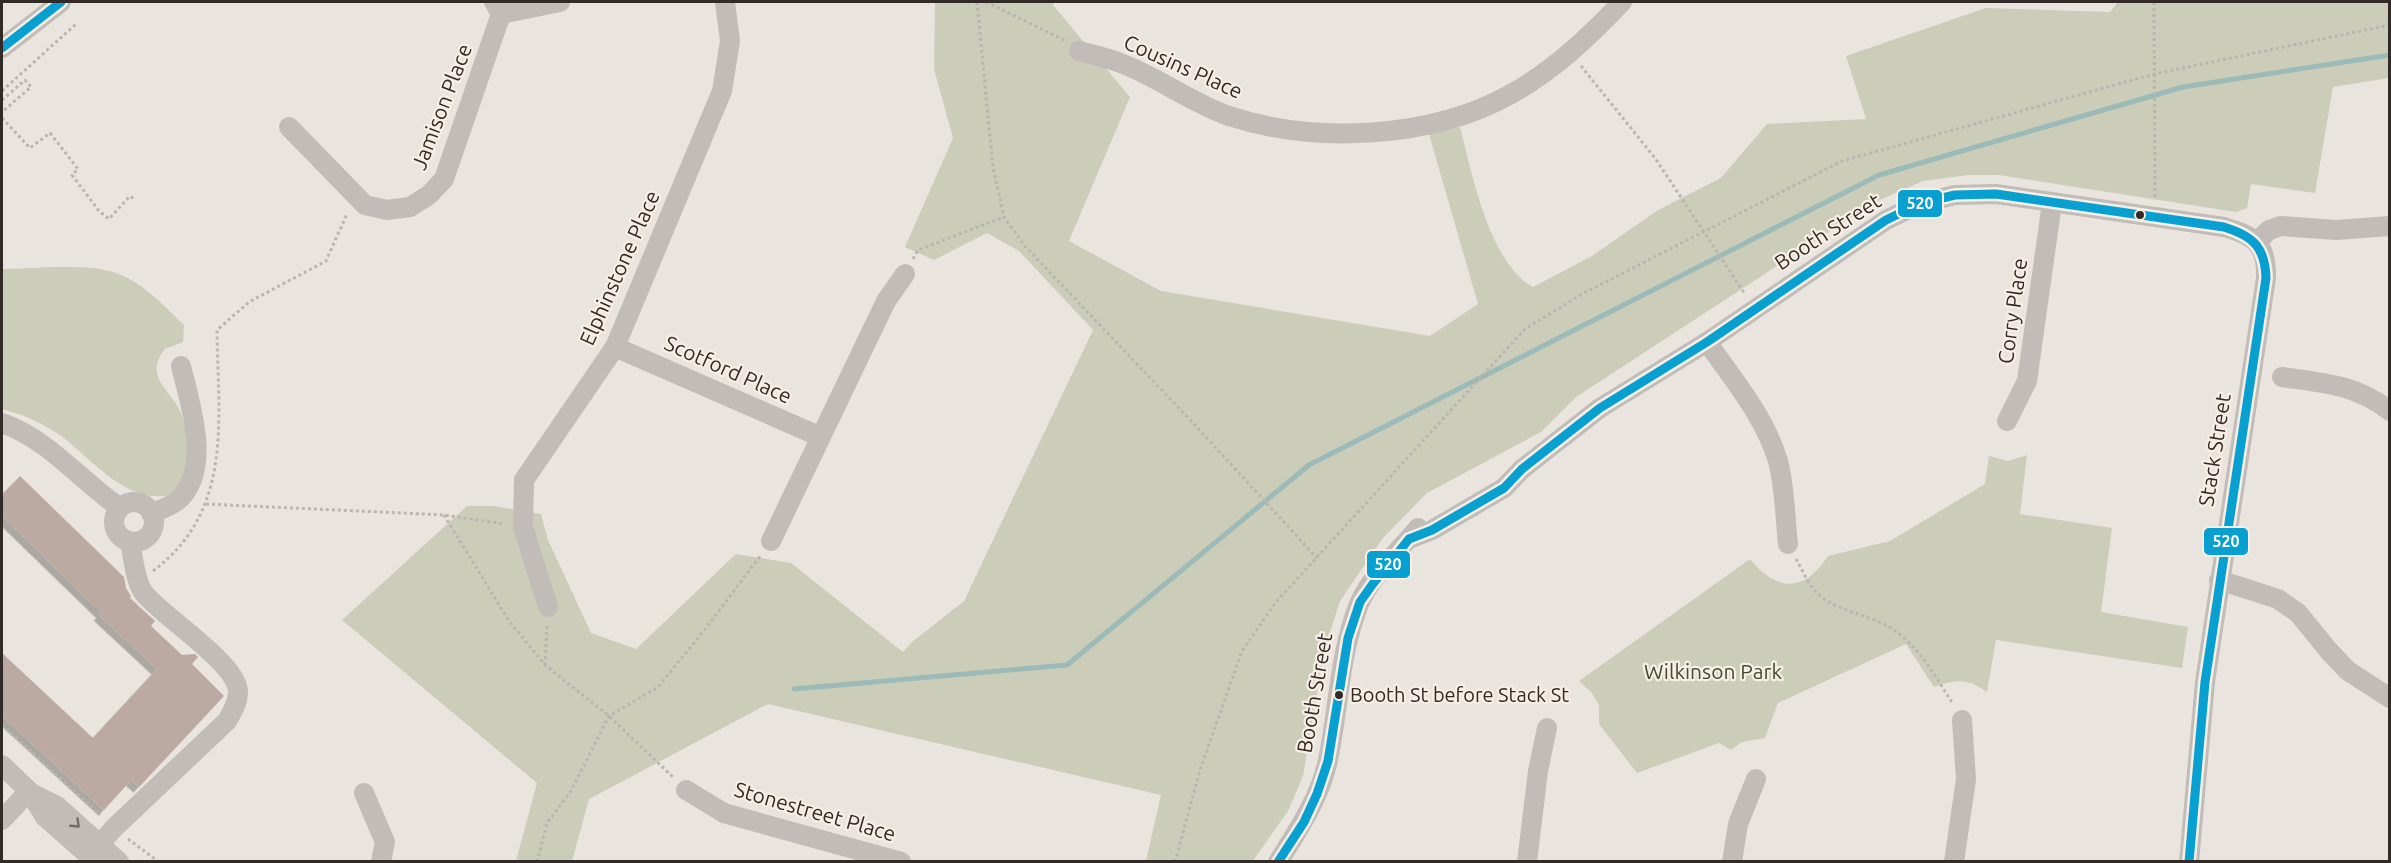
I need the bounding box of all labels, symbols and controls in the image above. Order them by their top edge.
street label: Cousins Place [1120,29,1247,103]
street label: Jamison Place [406,40,476,173]
street label: Elphinstone Place [574,186,664,349]
street label: Booth Street [1770,188,1885,274]
line badge: 520 [1897,189,1943,218]
text: 520 [1906,194,1934,212]
unlabelled marker [2134,209,2146,221]
street label: Corry Place [1993,256,2031,365]
street label: Scotford Place [661,330,796,408]
street label: Stack Street [2193,392,2235,508]
line badge: 520 [2203,527,2249,556]
text: 520 [2212,532,2240,550]
line badge: 520 [1366,550,1411,579]
text: 520 [1374,555,1402,573]
street label: Booth Street [1292,631,1336,755]
park label: Wilkinson Park [1644,659,1782,683]
place label: Booth St before Stack St [1350,683,1569,706]
marker: Booth St before Stack St [1333,689,1345,701]
street label: Stonestreet Place [732,777,899,846]
one-way arrow [69,816,80,827]

